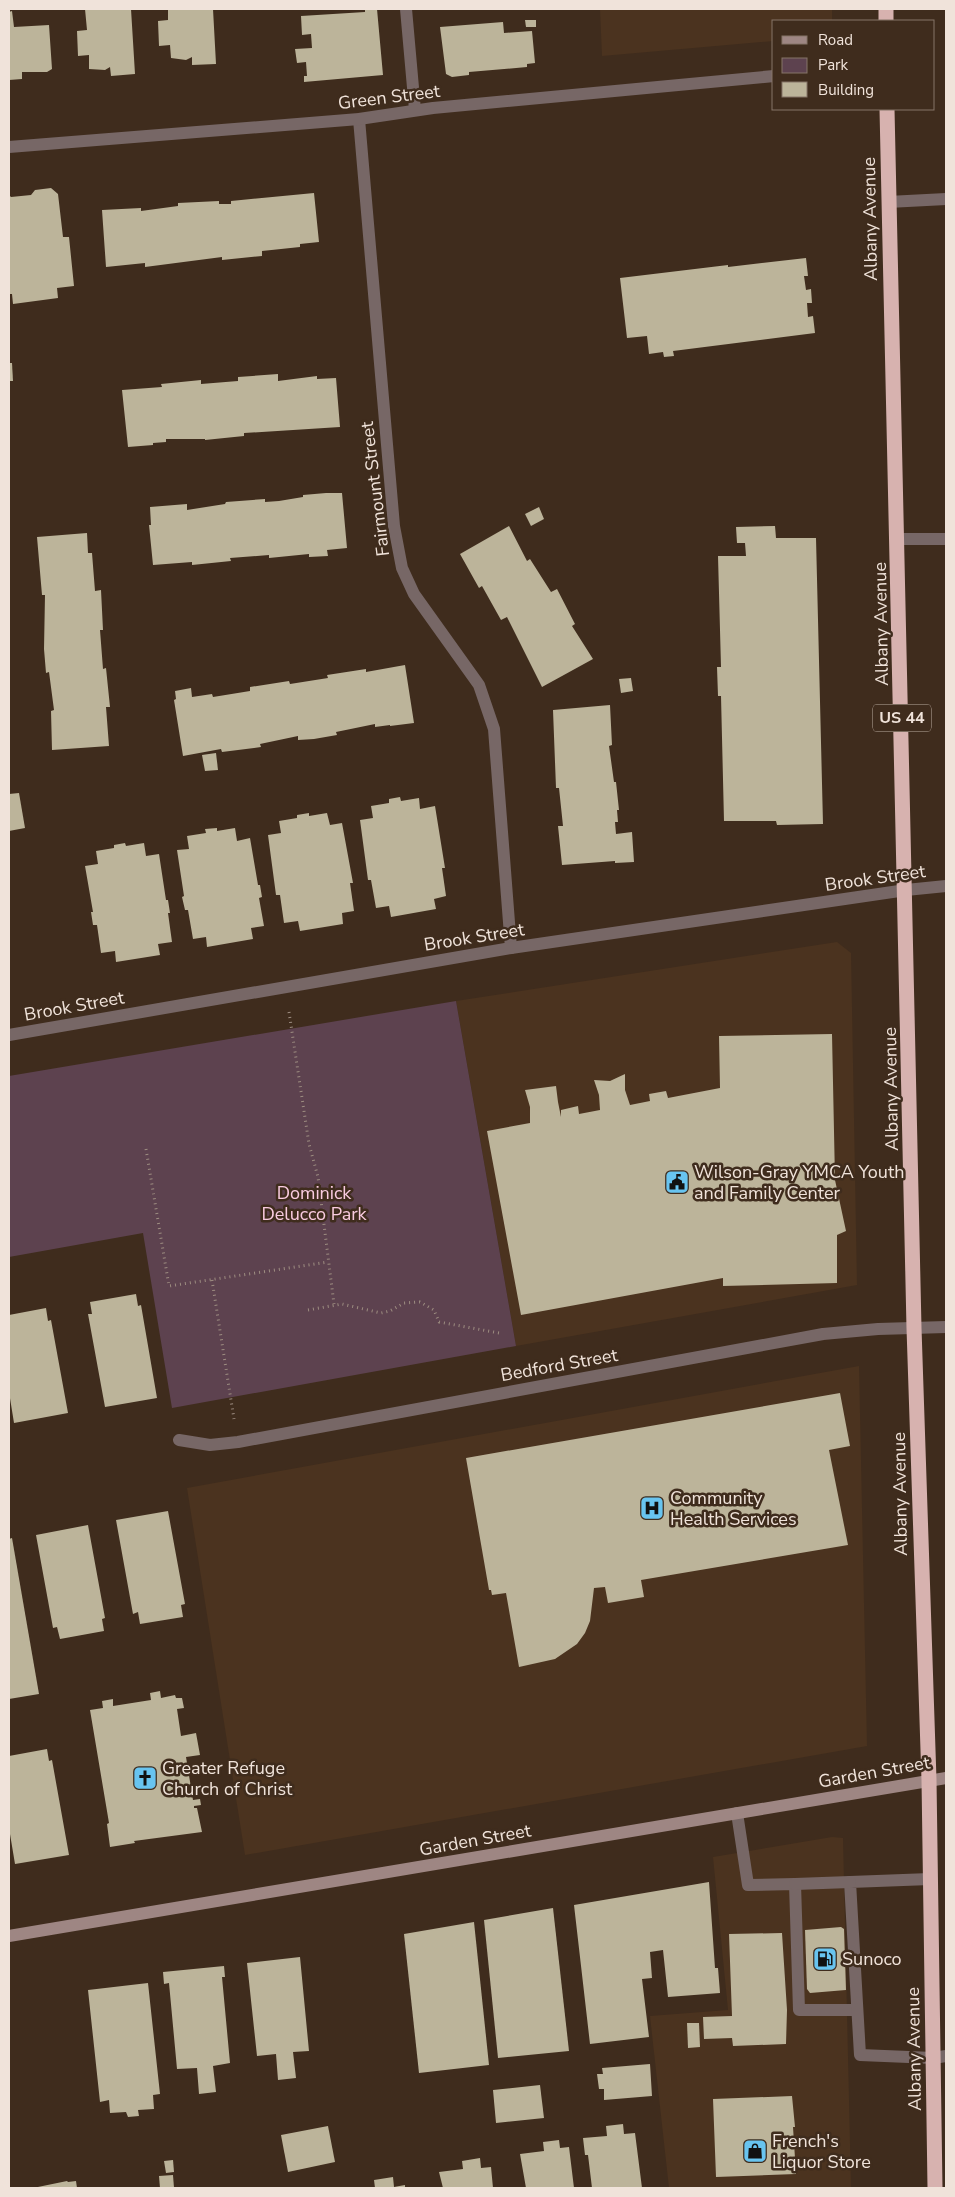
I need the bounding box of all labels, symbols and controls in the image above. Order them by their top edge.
legend [772,20,935,110]
text: Road [818,30,853,50]
text: Park [818,55,848,75]
street label: Green Street [337,79,442,115]
text: Building [818,80,874,100]
street label: Albany Avenue [857,157,883,281]
street label: Fairmount Street [355,420,395,558]
street label: Albany Avenue [868,562,894,686]
road number: US 44 [873,704,931,731]
street label: Brook Street [823,859,927,897]
street label: Brook Street [422,917,527,957]
street label: Brook Street [22,985,127,1027]
street label: Albany Avenue [878,1027,904,1151]
place label: Wilson-Gray YMCA Youth and Family Center [694,1160,904,1205]
public building icon: Wilson-Gray YMCA Youth and Family Center [664,1169,690,1195]
park label: Dominick Delucco Park [261,1181,368,1226]
street label: Bedford Street [499,1343,620,1387]
street label: Albany Avenue [887,1432,913,1556]
place label: Community Health Services [670,1486,797,1531]
hospital icon: Community Health Services [639,1495,665,1521]
street label: Garden Street [816,1750,932,1794]
place label: Greater Refuge Church of Christ [162,1756,293,1801]
church icon: Greater Refuge Church of Christ [132,1765,158,1791]
street label: Garden Street [417,1818,533,1862]
fuel station icon: Sunoco [812,1946,838,1972]
place label: Sunoco [842,1947,902,1971]
street label: Albany Avenue [901,1987,927,2111]
place label: French's Liquor Store [772,2129,871,2174]
shop icon: French's Liquor Store [742,2138,768,2164]

